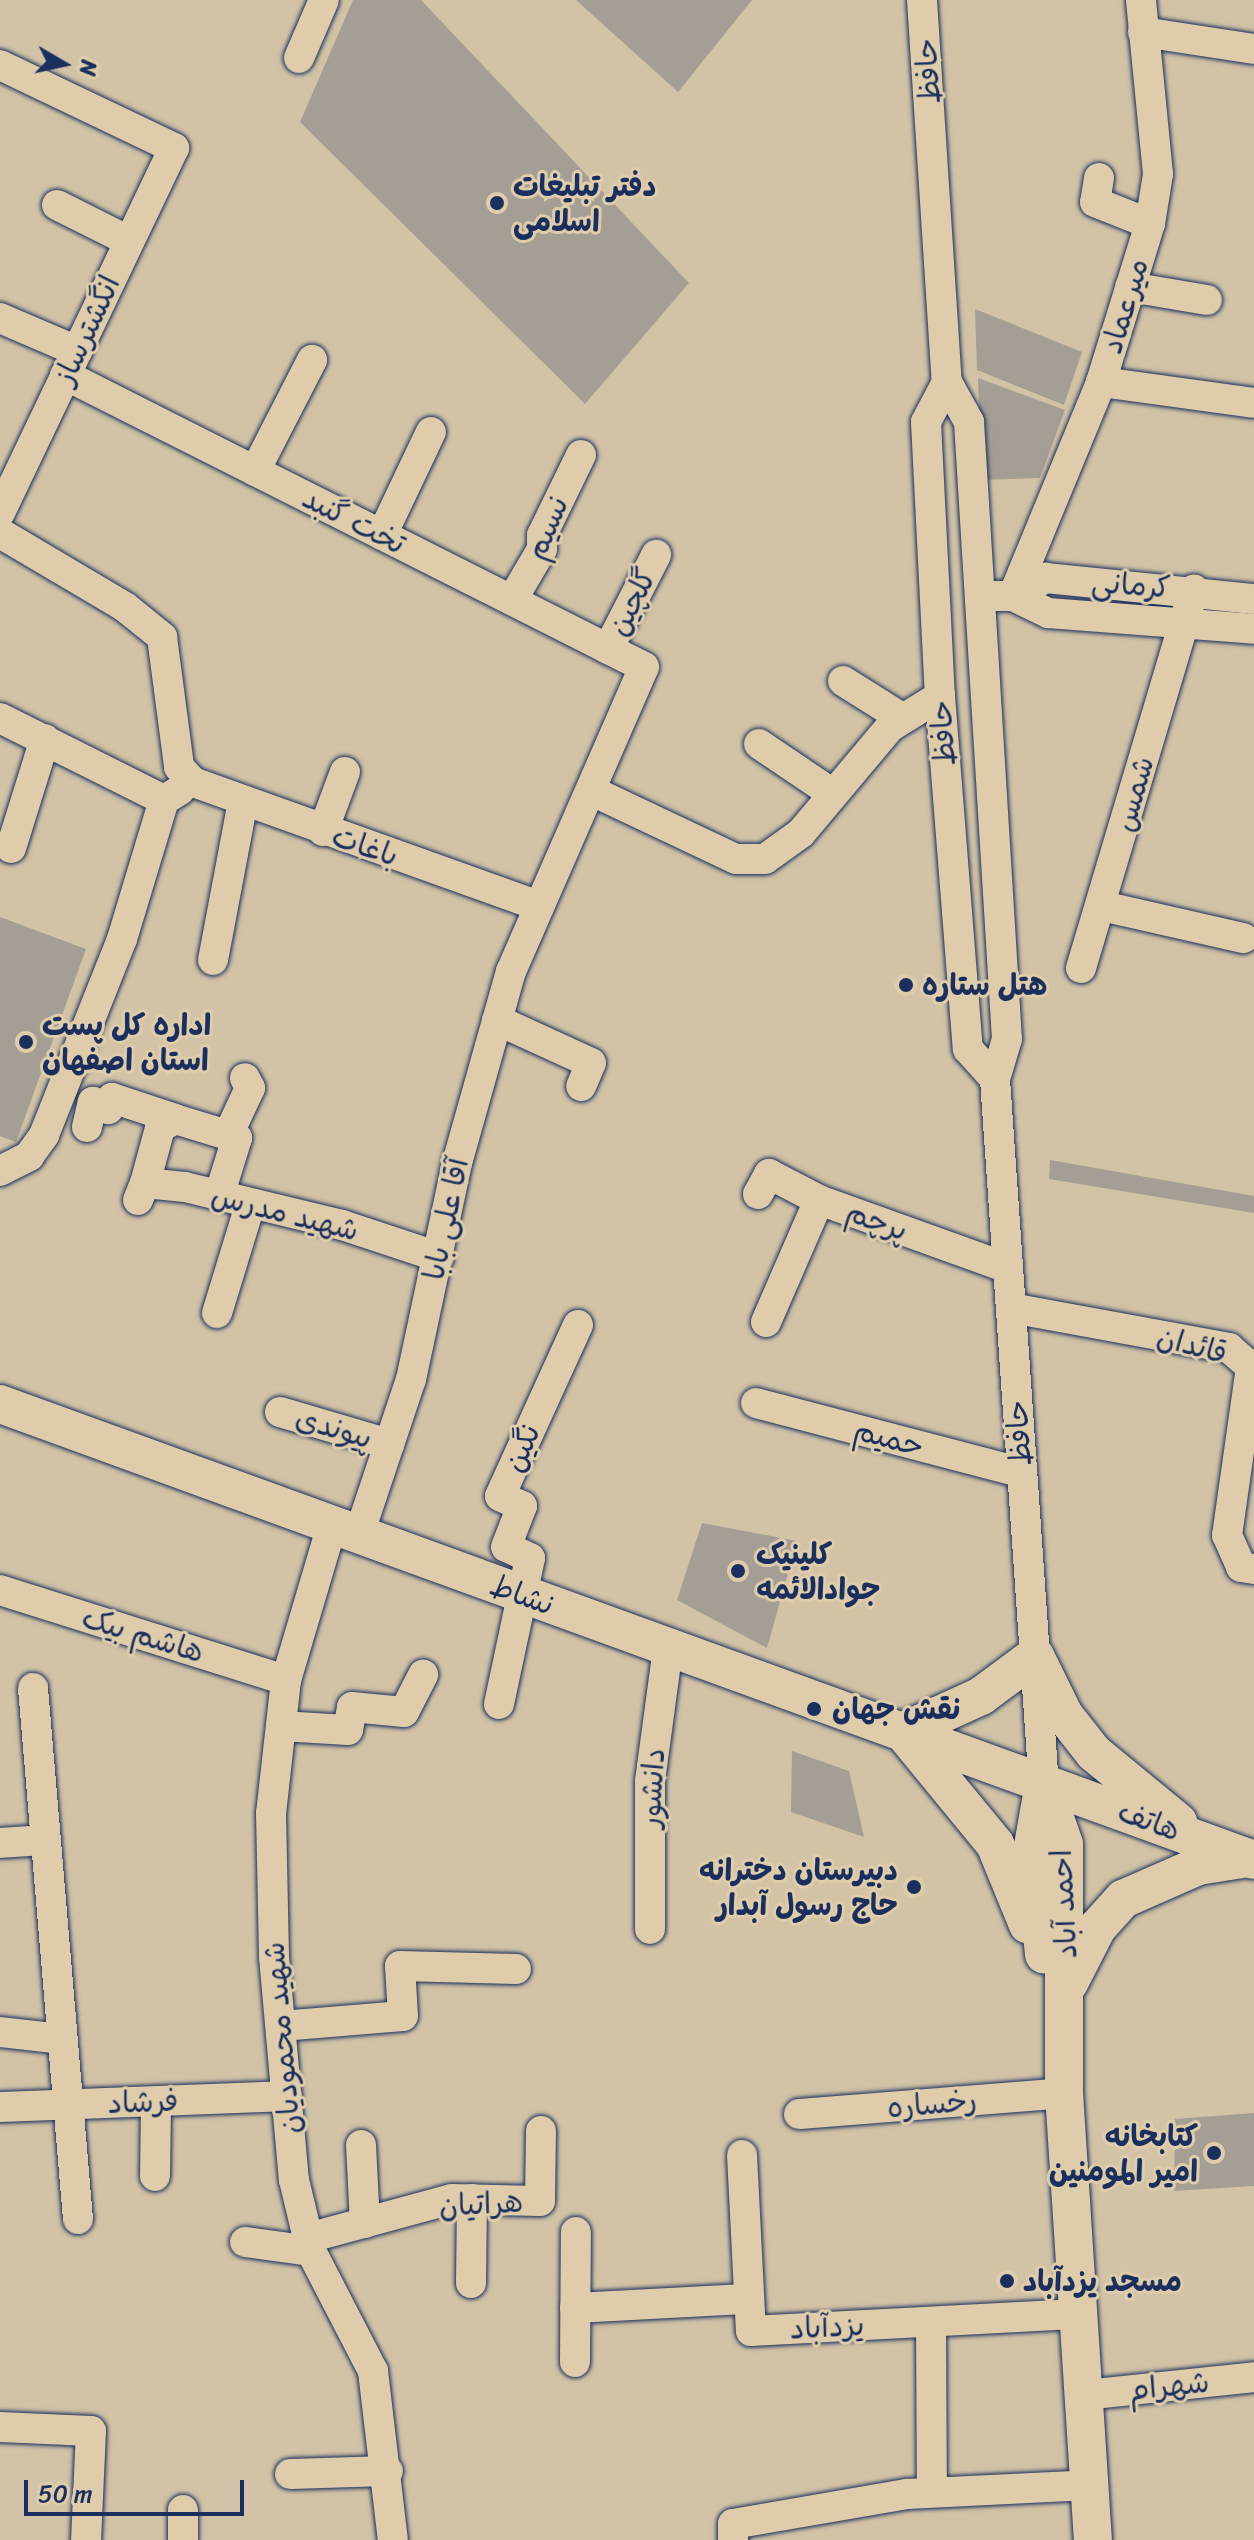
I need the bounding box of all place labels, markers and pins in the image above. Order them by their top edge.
place label: دفتر تبلیغات اسلامی [513,168,656,238]
marker: دفتر تبلیغات اسلامی [488,194,506,212]
place label: هتل ستاره [922,967,1047,1003]
marker: هتل ستاره [897,976,915,994]
place label: اداره کل پست استان اصفهان [42,1007,211,1078]
marker: اداره کل پست استان اصفهان [17,1033,35,1051]
place label: کلینیک جوادالائمه [756,1536,880,1606]
marker: کلینیک جوادالائمه [727,1560,749,1582]
place label: نقش جهان [832,1691,961,1727]
marker: نقش جهان [803,1698,825,1720]
place label: دبیرستان دخترانه حاج رسول آبدار [699,1852,898,1922]
marker: دبیرستان دخترانه حاج رسول آبدار [905,1878,923,1896]
place label: کتابخانه امیر المومنین [1049,2118,1198,2188]
marker: کتابخانه امیر المومنین [1205,2144,1223,2162]
place label: مسجد یزدآباد [1023,2263,1182,2299]
marker: مسجد یزدآباد [998,2272,1016,2290]

